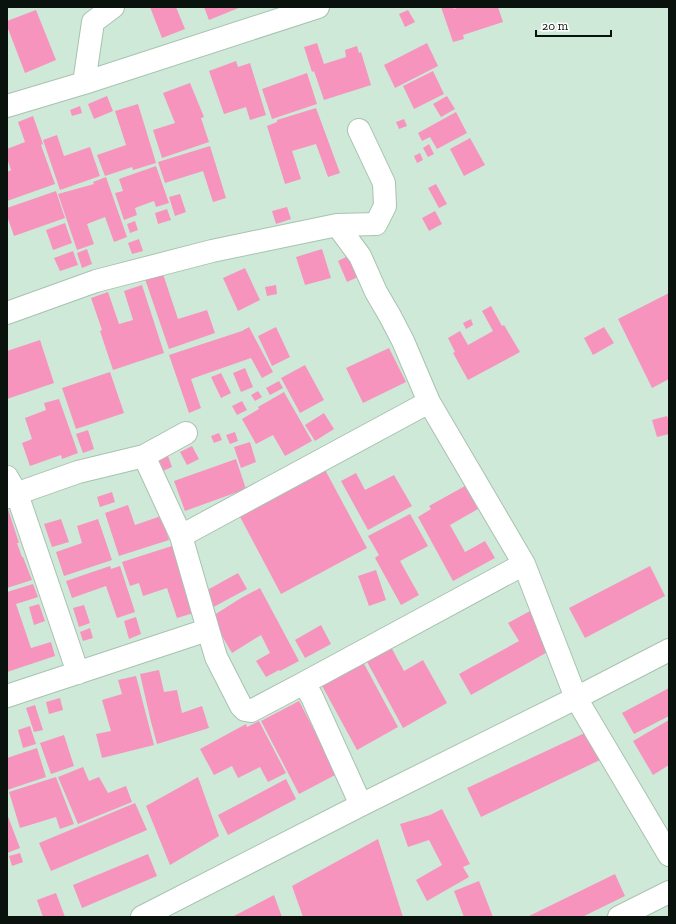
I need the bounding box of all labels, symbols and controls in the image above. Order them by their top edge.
scale bar [536,12,611,38]
text: 20 m [542,19,569,33]

